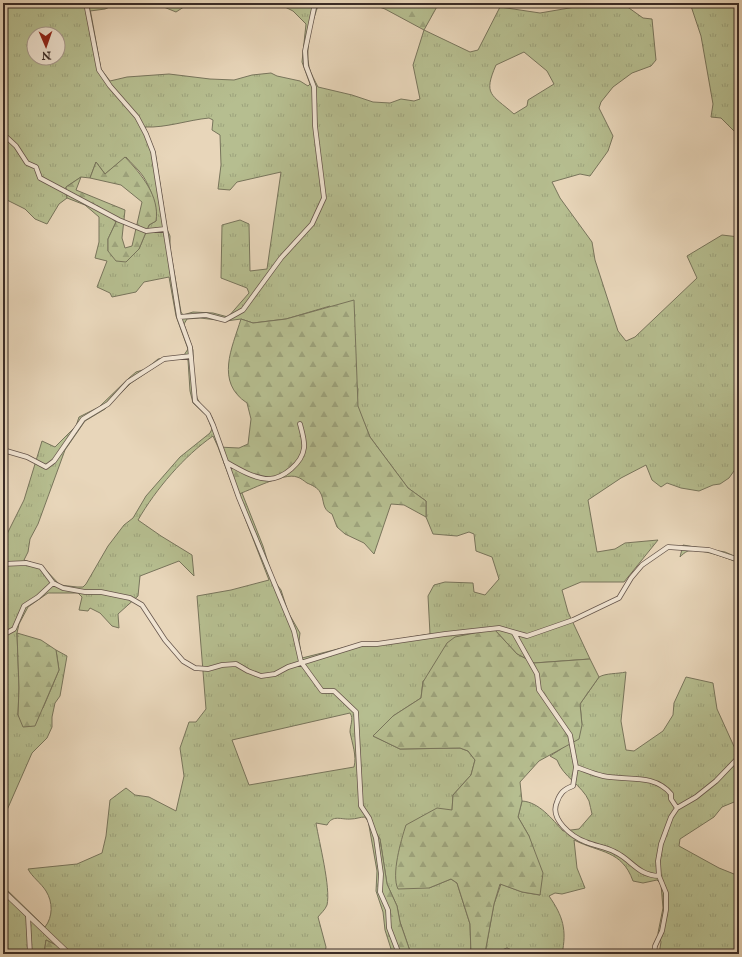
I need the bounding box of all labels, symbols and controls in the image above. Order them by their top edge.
north arrow [26,26,66,66]
text: N [41,48,52,62]

